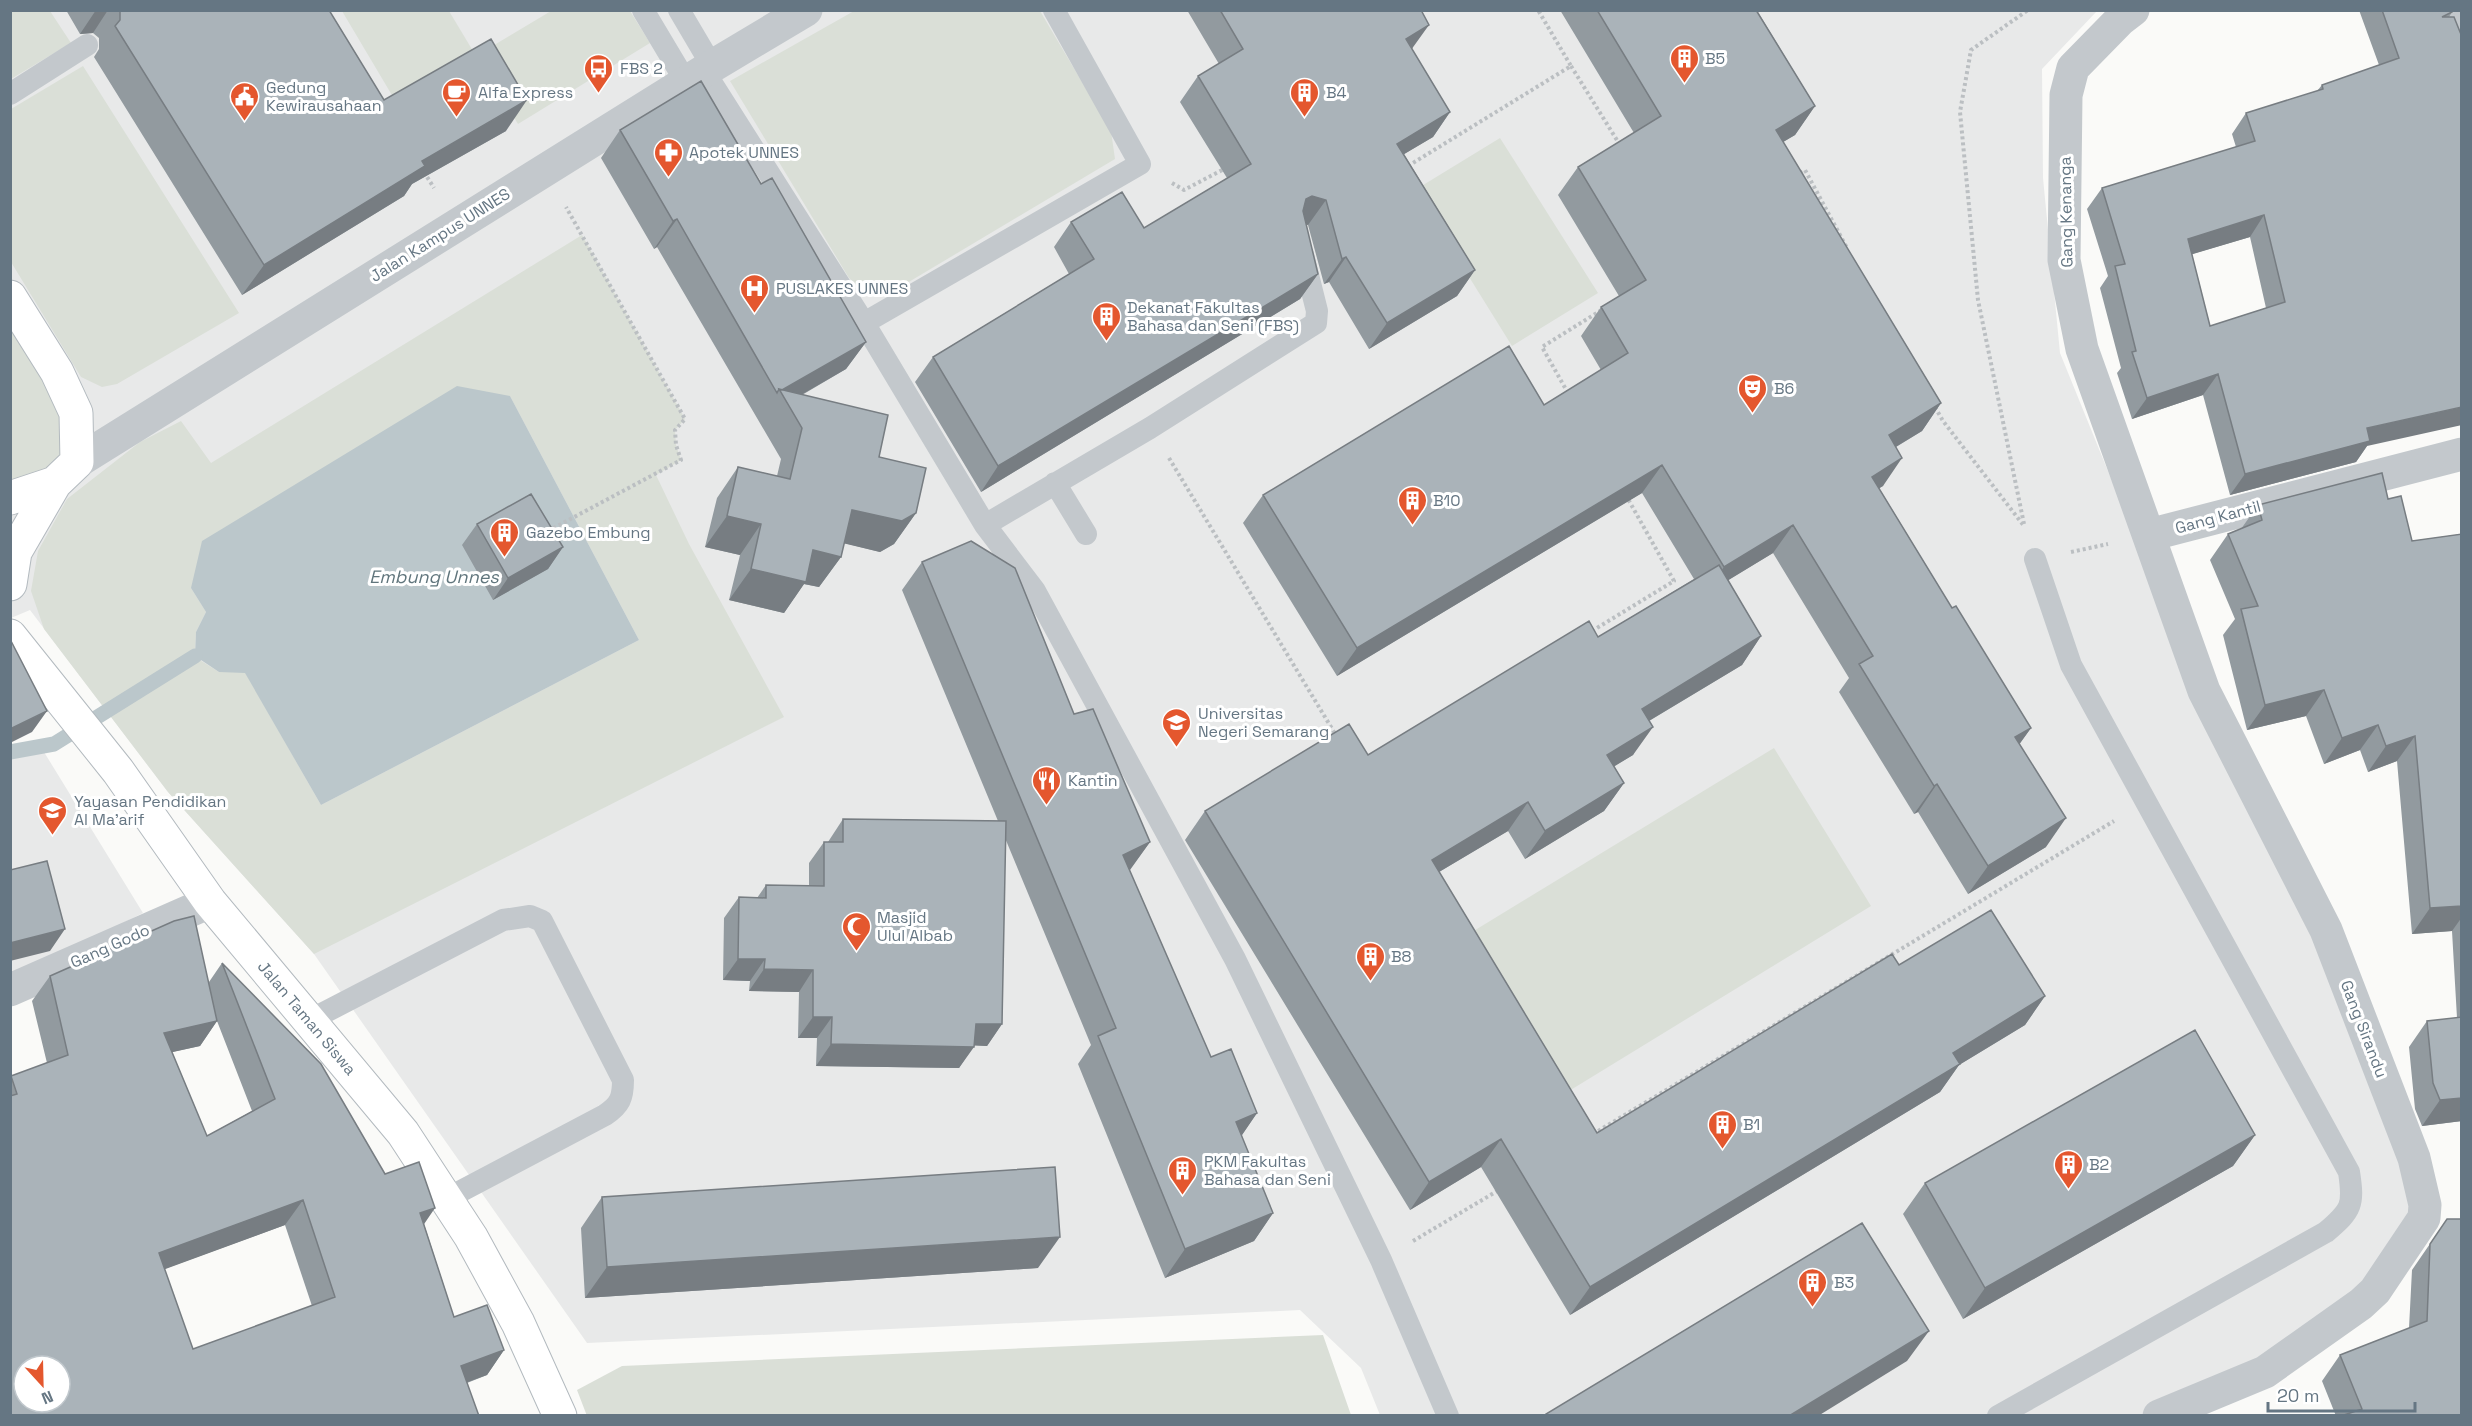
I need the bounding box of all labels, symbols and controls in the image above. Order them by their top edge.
building icon: B5 [1668,42,1700,84]
place label: B5 [1705,48,1725,69]
bus stop icon: FBS 2 [583,52,615,94]
place label: FBS 2 [620,58,663,79]
cafe icon: Alfa Express [441,76,473,118]
building icon: B4 [1289,76,1321,118]
place label: Gedung Kewirausahaan [266,77,382,116]
public building icon: Gedung Kewirausahaan [229,80,261,122]
place label: Alfa Express [478,82,573,103]
place label: B4 [1326,82,1347,103]
pharmacy icon: Apotek UNNES [652,136,684,178]
place label: Apotek UNNES [689,142,799,163]
street label: Gang Kenanga [2055,156,2077,268]
street label: Jalan Kampus UNNES [366,183,514,287]
hospital icon: PUSLAKES UNNES [739,272,771,314]
place label: PUSLAKES UNNES [776,278,908,299]
place label: Dekanat Fakultas Bahasa dan Seni (FBS) [1127,297,1299,336]
building icon: Dekanat Fakultas Bahasa dan Seni (FBS) [1090,300,1122,342]
theatre icon: B6 [1737,372,1769,414]
place label: B6 [1774,378,1794,399]
building icon: B10 [1396,484,1428,526]
place label: B10 [1433,490,1461,511]
street label: Gang Kantil [2173,496,2263,538]
building icon: Gazebo Embung [489,516,521,558]
place label: Gazebo Embung [526,522,651,543]
water label: Embung Unnes [369,565,499,588]
place label: Universitas Negeri Semarang [1198,703,1329,742]
school or university icon: Universitas Negeri Semarang [1161,706,1193,748]
restaurant icon: Kantin [1031,764,1063,806]
place label: Kantin [1068,770,1118,791]
place label: Yayasan Pendidikan Al Ma'arif [74,791,226,830]
school or university icon: Yayasan Pendidikan Al Ma'arif [37,794,69,836]
place label: Masjid Ulul Albab [877,907,953,946]
mosque icon: Masjid Ulul Albab [840,910,872,952]
street label: Gang Godo [67,919,153,973]
building icon: B8 [1354,940,1386,982]
place label: B8 [1391,946,1412,967]
street label: Jalan Taman Siswa [253,957,361,1079]
street label: Gang Sirandu [2336,977,2392,1081]
building icon: B1 [1706,1108,1738,1150]
place label: B1 [1743,1114,1760,1135]
building icon: B2 [2052,1148,2084,1190]
place label: PKM Fakultas Bahasa dan Seni [1204,1151,1331,1190]
building icon: PKM Fakultas Bahasa dan Seni [1167,1154,1199,1196]
place label: B2 [2089,1154,2109,1175]
building icon: B3 [1797,1266,1829,1308]
place label: B3 [1834,1272,1854,1293]
north arrow [12,1354,72,1414]
scale bar [2268,1375,2415,1413]
text: 20 m [2277,1384,2320,1407]
text: N [39,1386,56,1409]

